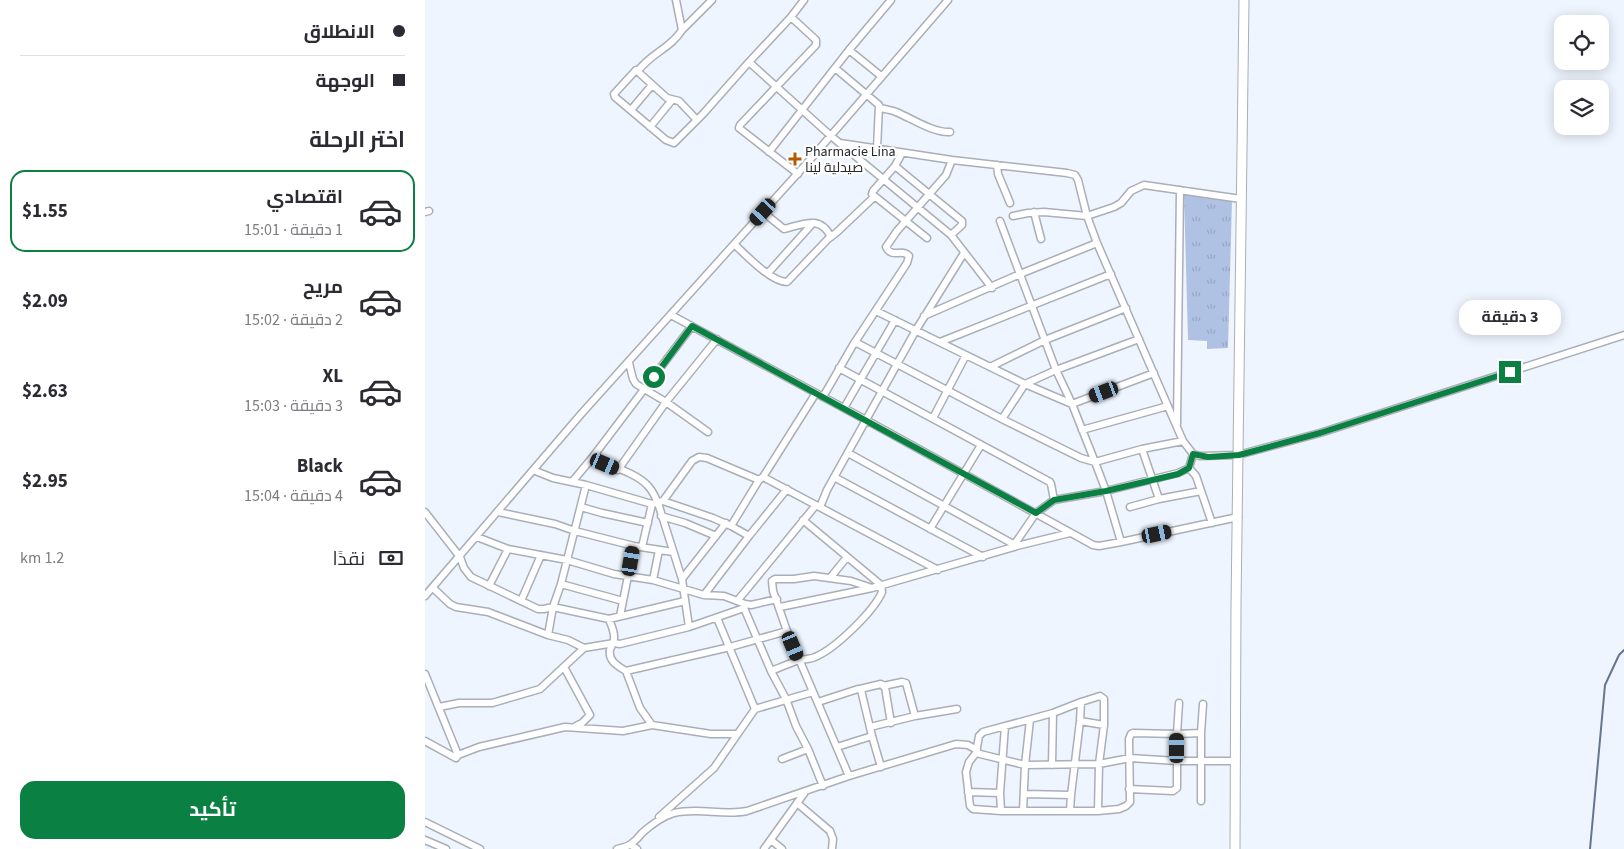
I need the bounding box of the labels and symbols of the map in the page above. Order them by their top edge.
place label: Pharmacie Lina صيدلية لينا [805,142,896,178]
marker: Pharmacie Lina صيدلية لينا [789,153,801,165]
car [747,196,778,228]
callout: 3 دقيقة [1459,300,1561,334]
route end [1499,361,1521,383]
route start [643,366,665,388]
car [1087,380,1120,404]
car [588,451,621,477]
car [1140,524,1173,544]
car [621,545,640,577]
car [780,629,805,663]
car [1169,733,1184,763]

